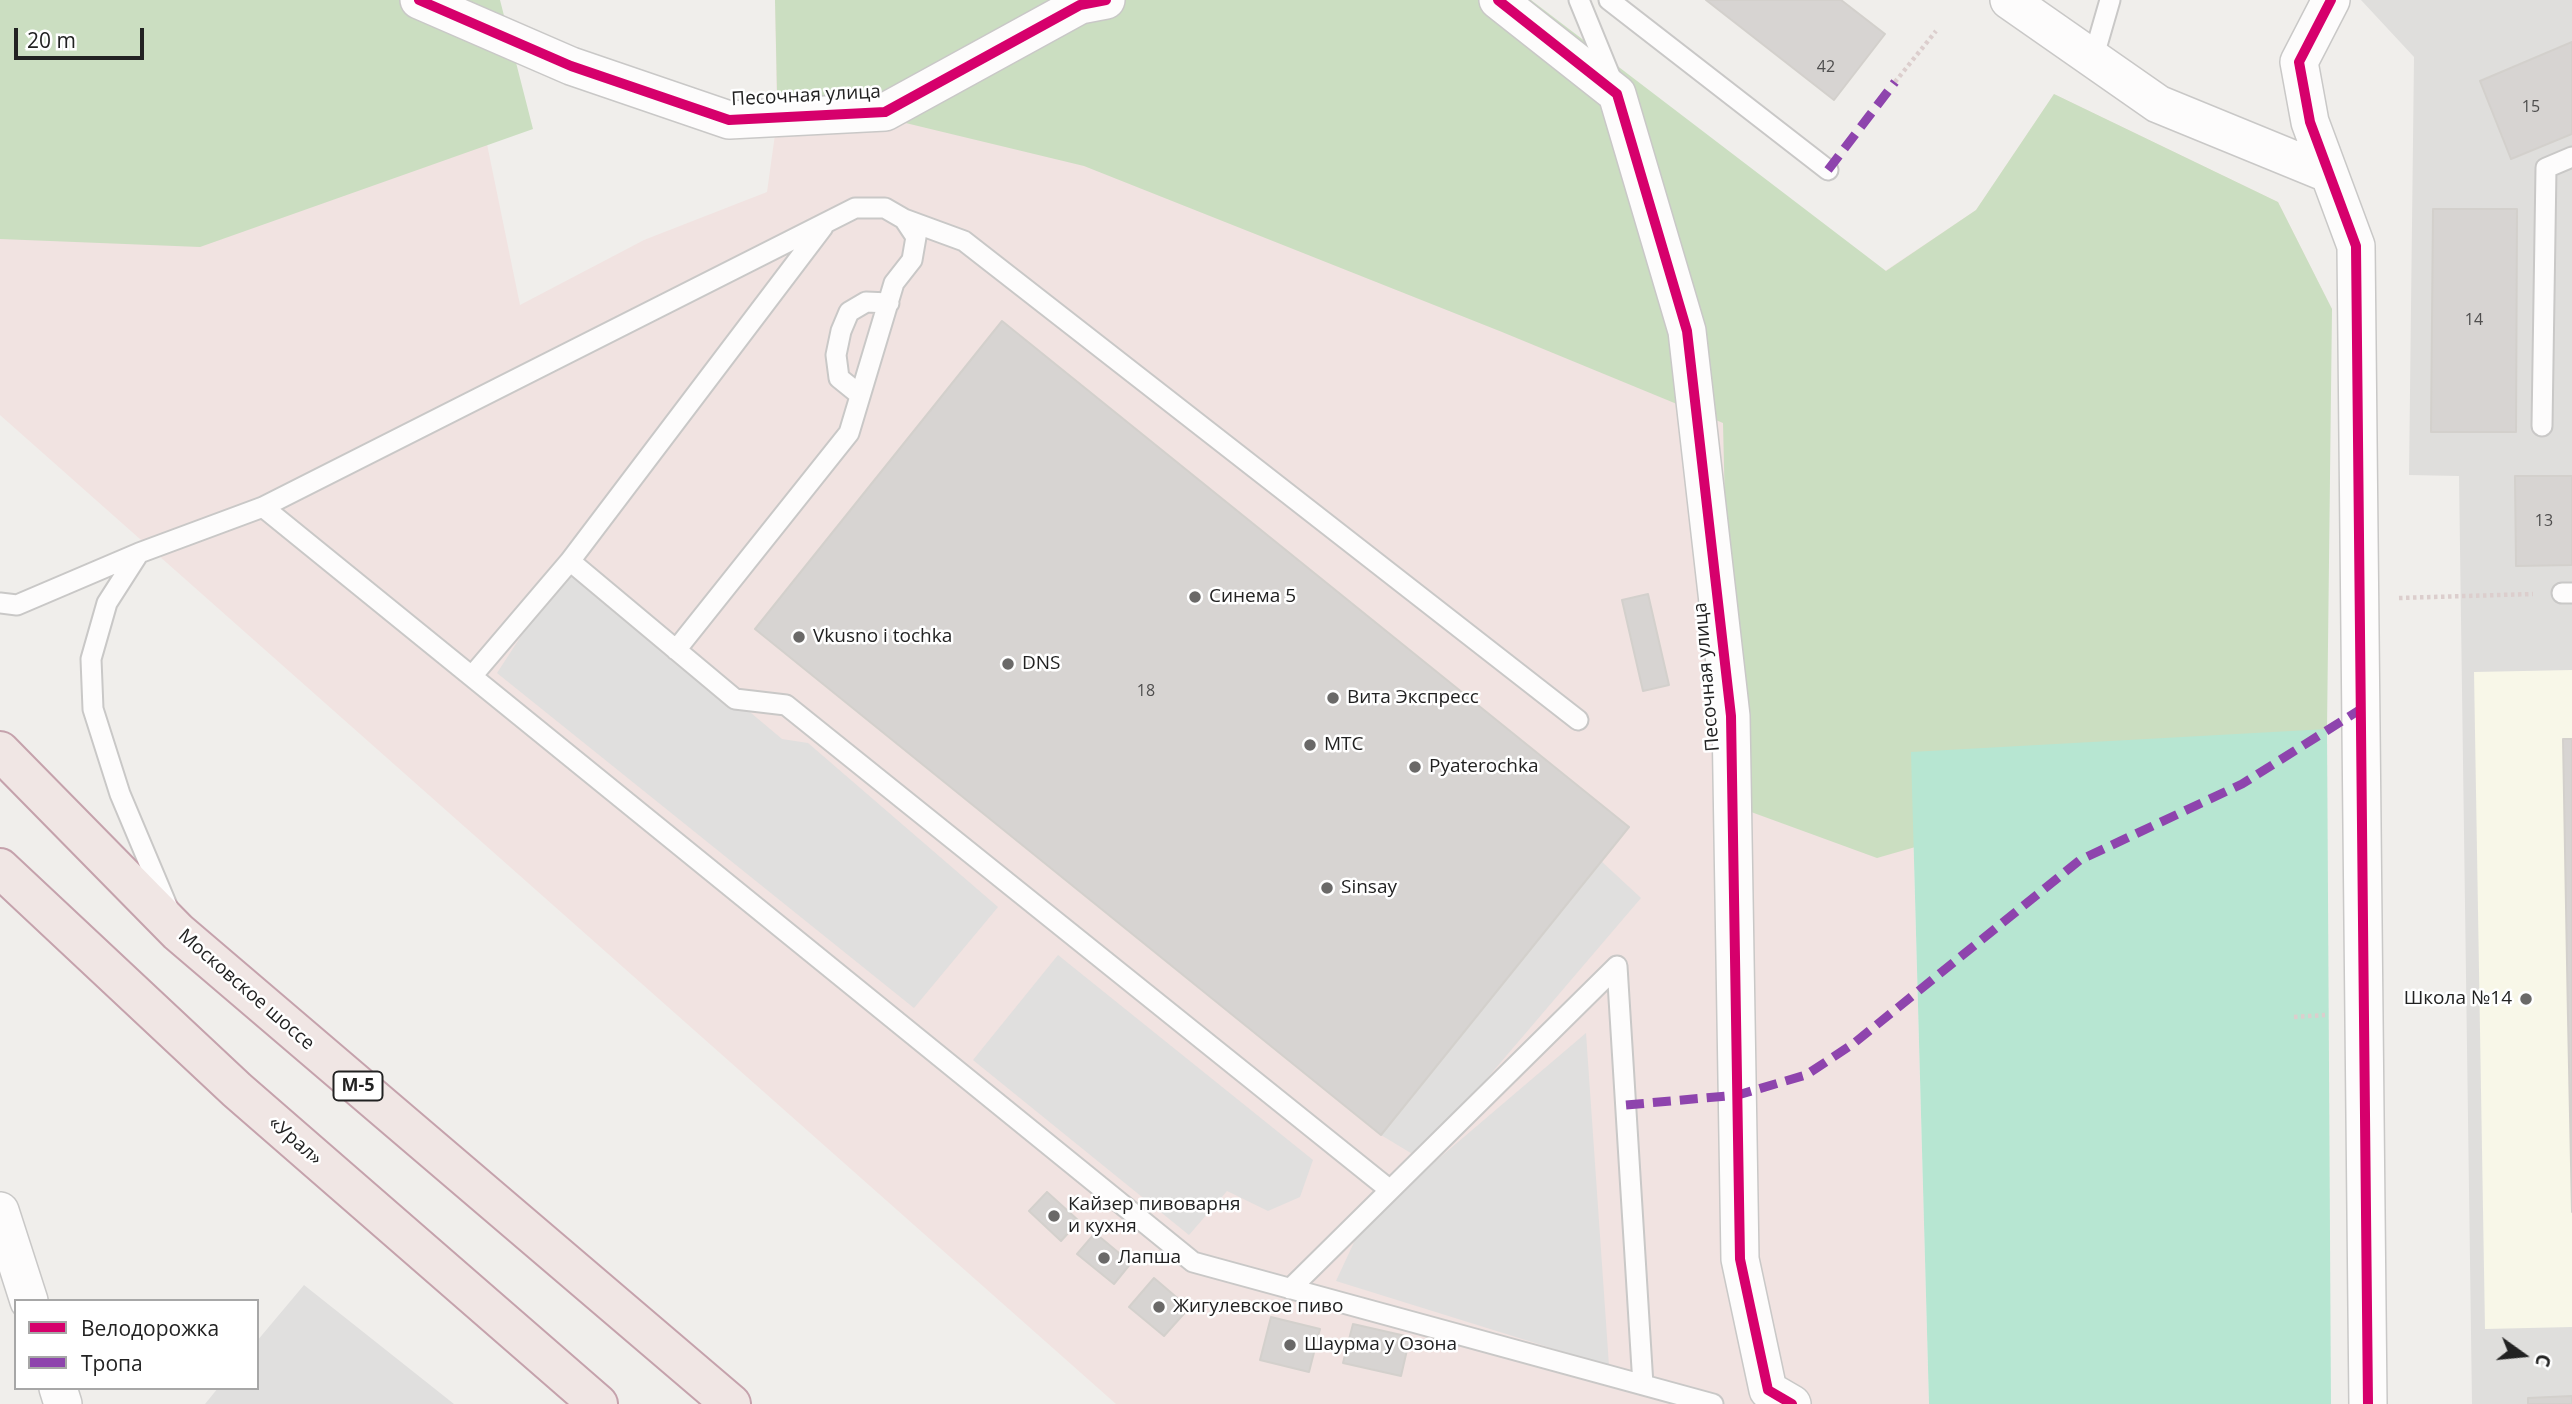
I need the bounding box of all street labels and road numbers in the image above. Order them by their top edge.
street label: Песочная улица [731,81,881,111]
street label: Песочная улица [1689,602,1725,752]
street label: Московское шоссе [173,925,319,1055]
road number: М-5 [334,1072,382,1100]
street label: «Урал» [264,1112,326,1170]

